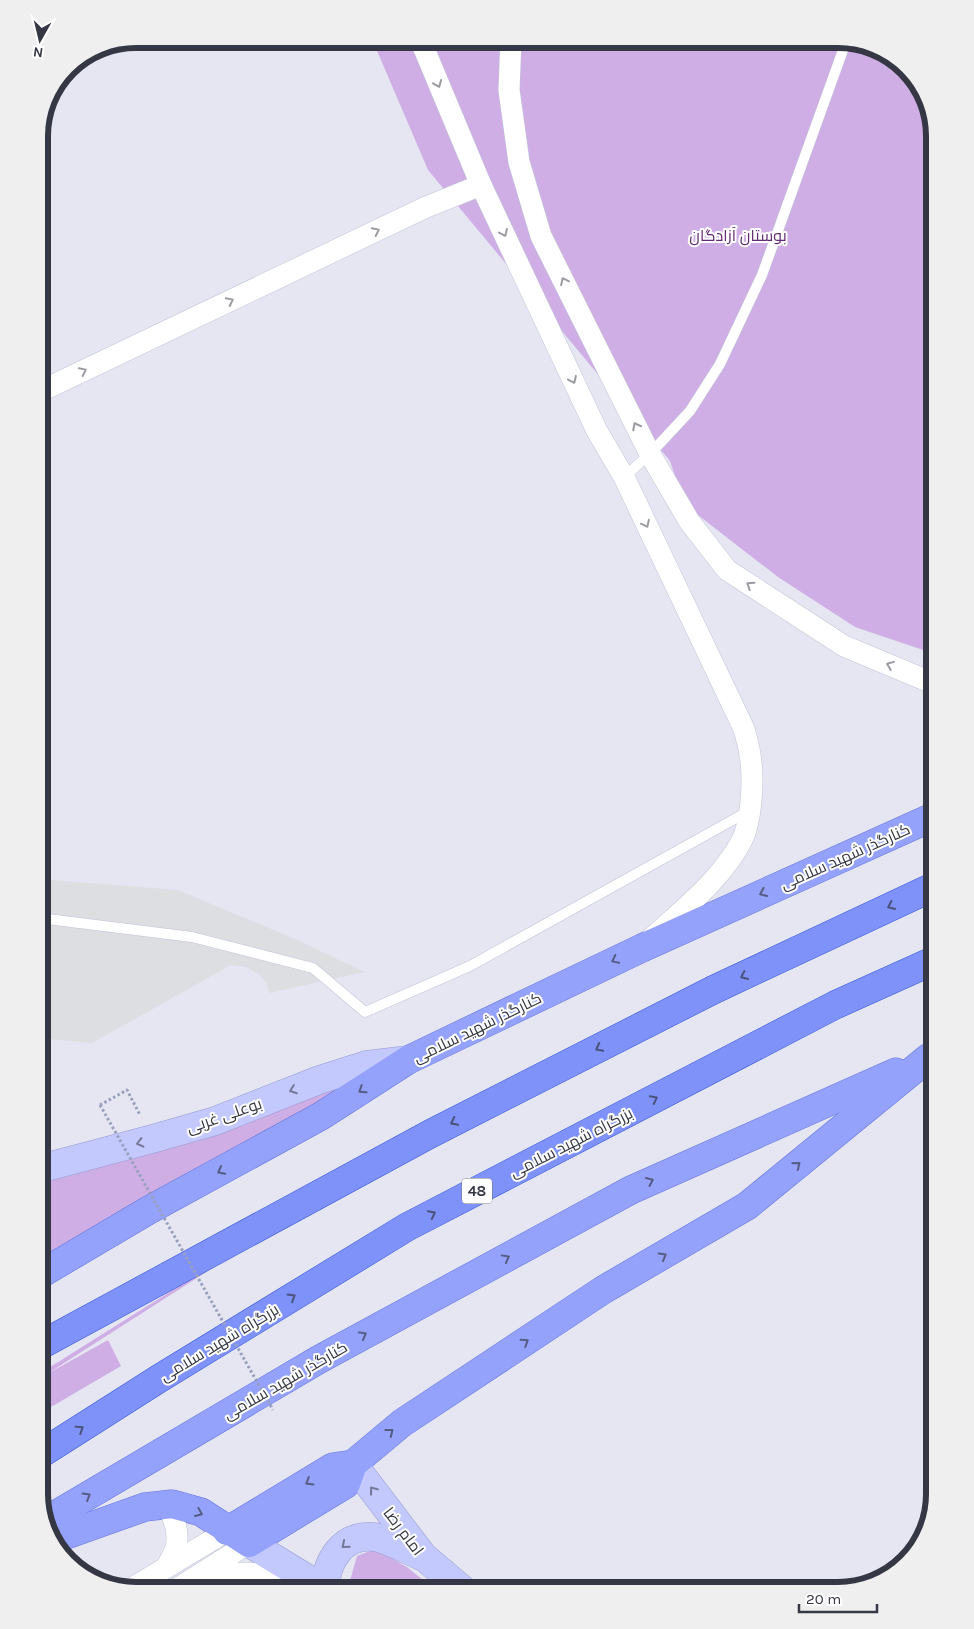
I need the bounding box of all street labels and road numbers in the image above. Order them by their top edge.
street label: کنارگذر شهید سلامی [777,819,914,895]
street label: کنارگذر شهید سلامی [410,988,545,1068]
street label: بوعلی غربی [184,1094,265,1138]
street label: بزرگراه شهید سلامی [507,1103,636,1183]
road number: 48 [462,1178,492,1204]
street label: بزرگراه شهید سلامی [156,1299,283,1386]
street label: کنارگذر شهید سلامی [220,1337,351,1425]
street label: امام رضا [378,1504,428,1560]

